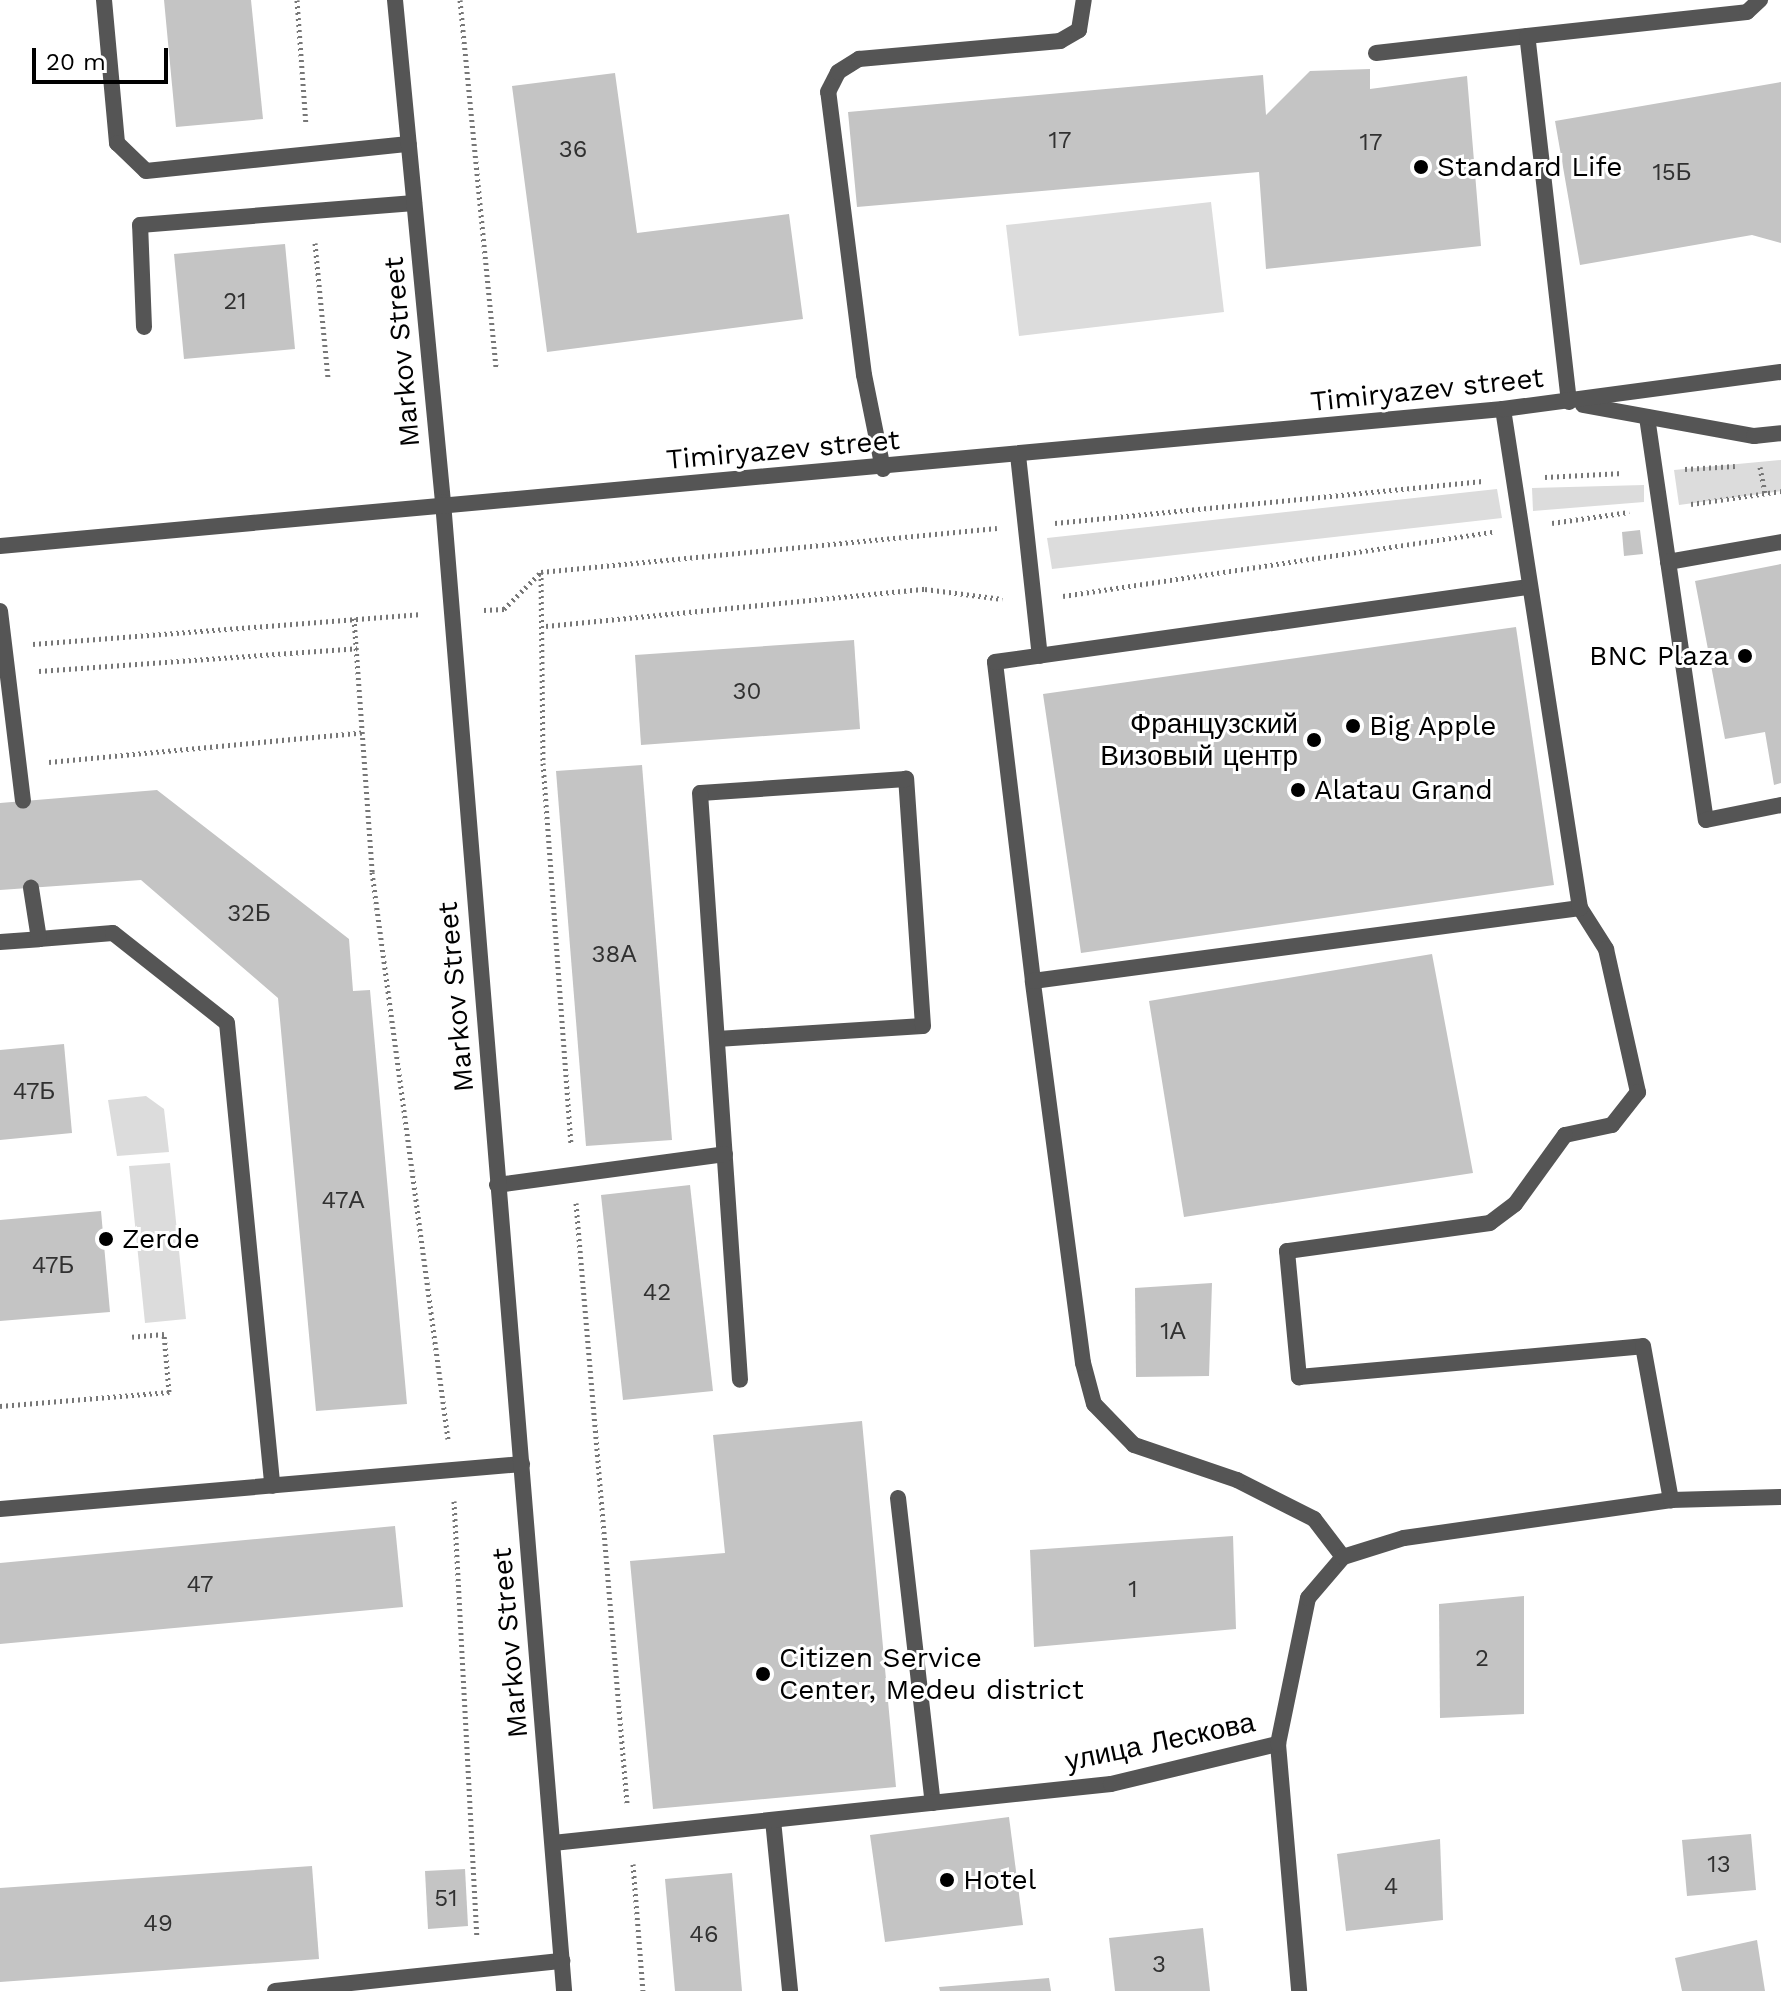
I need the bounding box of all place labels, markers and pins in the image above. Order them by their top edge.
place label: Standard Life [1437,150,1622,184]
marker: Standard Life [1412,158,1430,176]
place label: BNC Plaza [1589,639,1729,673]
marker: BNC Plaza [1736,647,1754,665]
place label: Французский Визовый центр [1100,707,1298,773]
place label: Big Apple [1369,709,1497,743]
marker: Big Apple [1344,717,1362,735]
marker: Французский Визовый центр [1305,731,1323,749]
place label: Alatau Grand [1314,773,1493,807]
marker: Alatau Grand [1289,781,1307,799]
place label: Zerde [122,1222,200,1256]
marker: Zerde [97,1230,115,1248]
place label: Citizen Service Center, Medeu district [779,1641,1084,1707]
marker: Citizen Service Center, Medeu district [754,1665,772,1683]
place label: Hotel [963,1863,1036,1897]
marker: Hotel [938,1871,956,1889]

